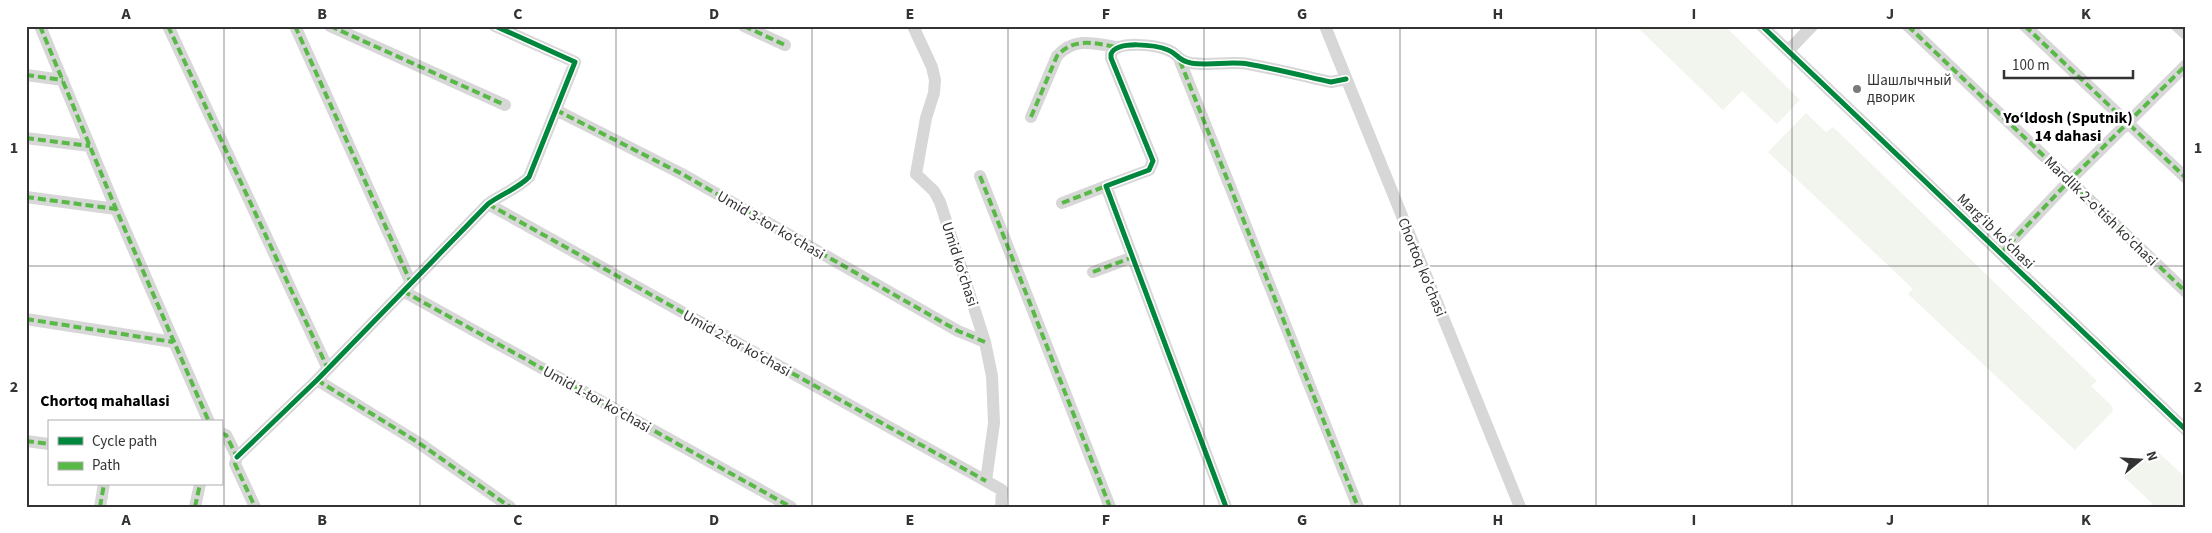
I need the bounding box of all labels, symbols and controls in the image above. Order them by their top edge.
text: A [120,3,131,25]
text: B [317,3,327,25]
text: C [513,3,523,25]
text: D [709,3,719,25]
text: E [906,3,914,25]
text: F [1102,3,1110,25]
text: G [1297,3,1307,25]
text: H [1493,3,1503,25]
text: I [1692,3,1696,25]
text: J [1886,3,1894,25]
text: K [2081,3,2091,25]
scale bar [2004,48,2133,80]
text: 100 m [2012,55,2050,76]
place label: Шашлычный дворик [1867,70,1952,108]
marker: Шашлычный дворик [1851,83,1863,95]
district label: Yo‘ldosh (Sputnik) 14 dahasi [2002,107,2133,147]
text: 1 [10,137,18,159]
text: 1 [2194,137,2202,159]
street label: Mardlik 2-o'tish ko'chasi [2039,152,2162,271]
street label: Umid 3-tor koʻchasi [713,186,828,265]
street label: Marg‘ib ko‘chasi [1952,189,2039,274]
street label: Chortoq ko'chasi [1392,215,1451,320]
street label: Umid ko‘chasi [936,219,983,309]
street label: Umid 2-tor koʻchasi [679,305,795,382]
street label: Umid 1-tor koʻchasi [539,361,655,438]
text: 2 [10,376,18,398]
text: 2 [2194,376,2202,398]
district label: Chortoq mahallasi [40,390,170,412]
legend [48,420,222,486]
text: Cycle path [92,431,157,452]
north arrow [2114,436,2164,486]
text: N [2140,449,2162,464]
text: Path [92,455,120,476]
text: A [120,509,131,531]
text: B [317,509,327,531]
text: C [513,509,523,531]
text: D [709,509,719,531]
text: E [906,509,914,531]
text: F [1102,509,1110,531]
text: G [1297,509,1307,531]
text: H [1493,509,1503,531]
text: I [1692,509,1696,531]
text: J [1886,509,1894,531]
text: K [2081,509,2091,531]

